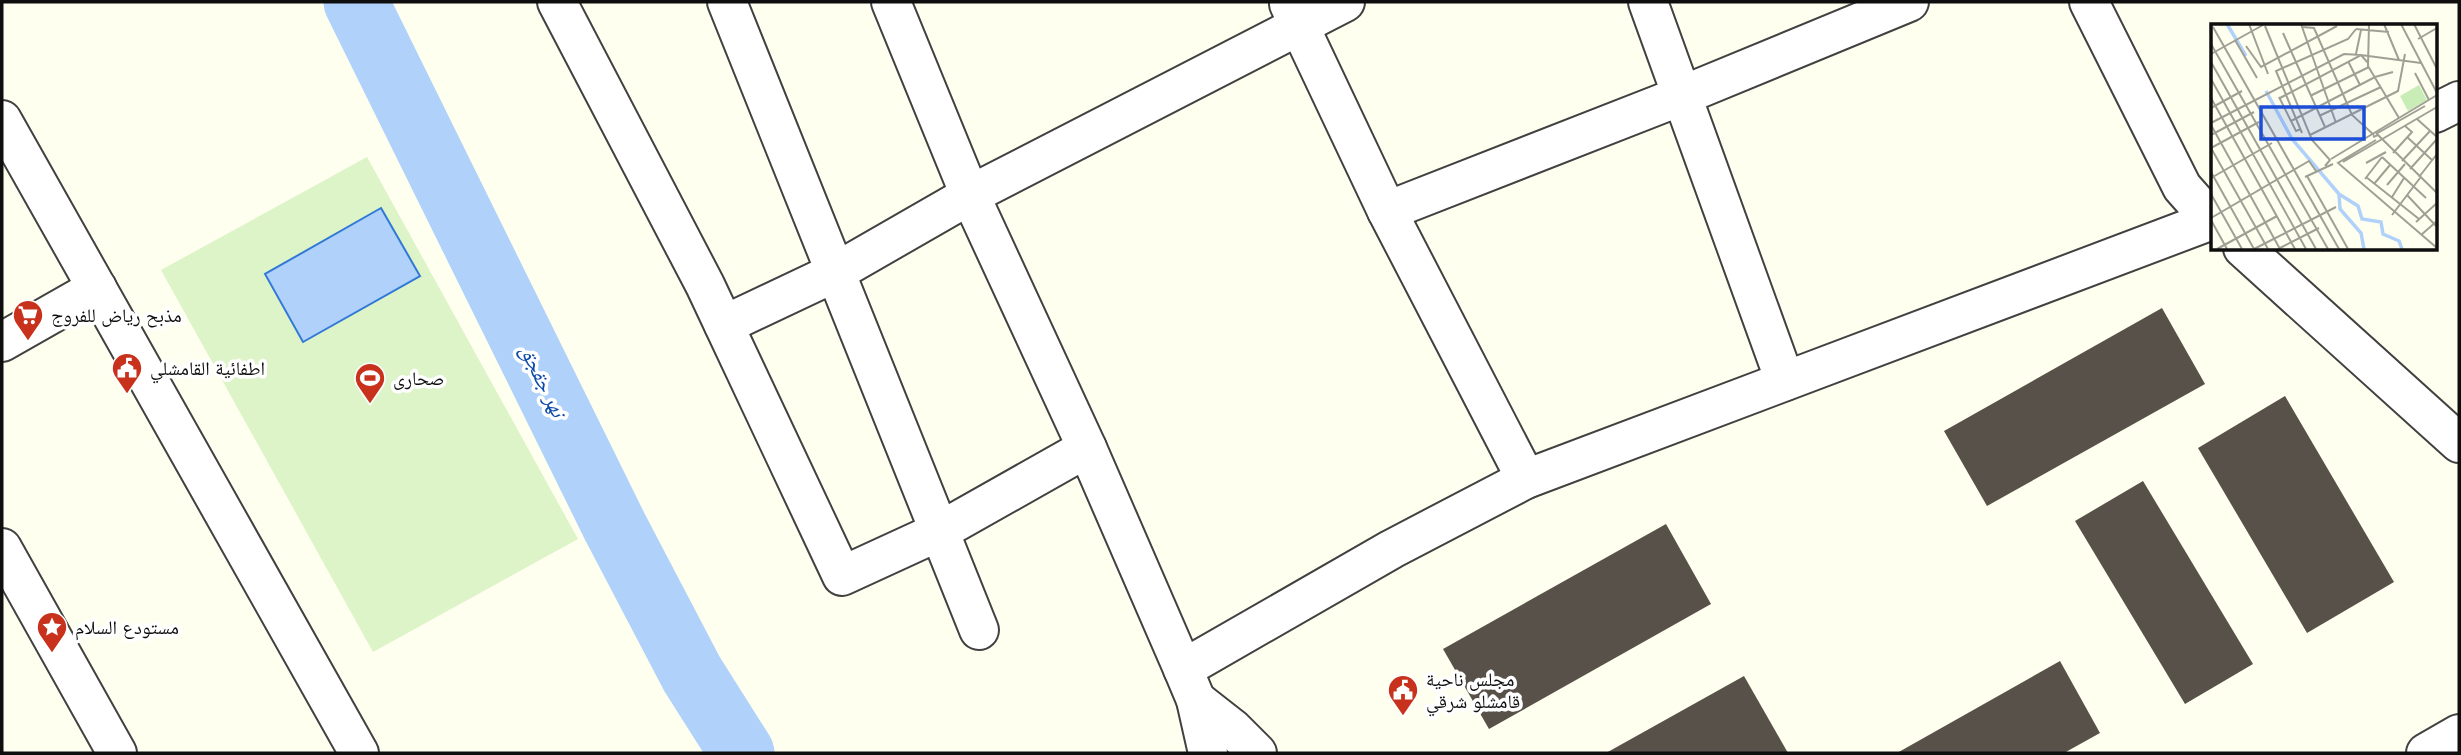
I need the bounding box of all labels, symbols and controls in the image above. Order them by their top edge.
inset map [2211,24,2436,250]
supermarket icon: مذبح رياض للفروج [11,298,45,342]
place label: مذبح رياض للفروج [51,304,182,328]
water label: نهر جقجق [514,341,573,425]
public building icon: اطفائية القامشلي [110,351,144,395]
place label: اطفائية القامشلي [150,357,265,384]
sports icon: صحارى [353,361,387,405]
place label: صحارى [393,367,444,390]
place icon: مستودع السلام [35,610,69,654]
place label: مستودع السلام [75,616,179,641]
place label: مجلس ناحية قامشلو شرقي [1426,668,1520,717]
public building icon: مجلس ناحية قامشلو شرقي [1386,673,1420,717]

